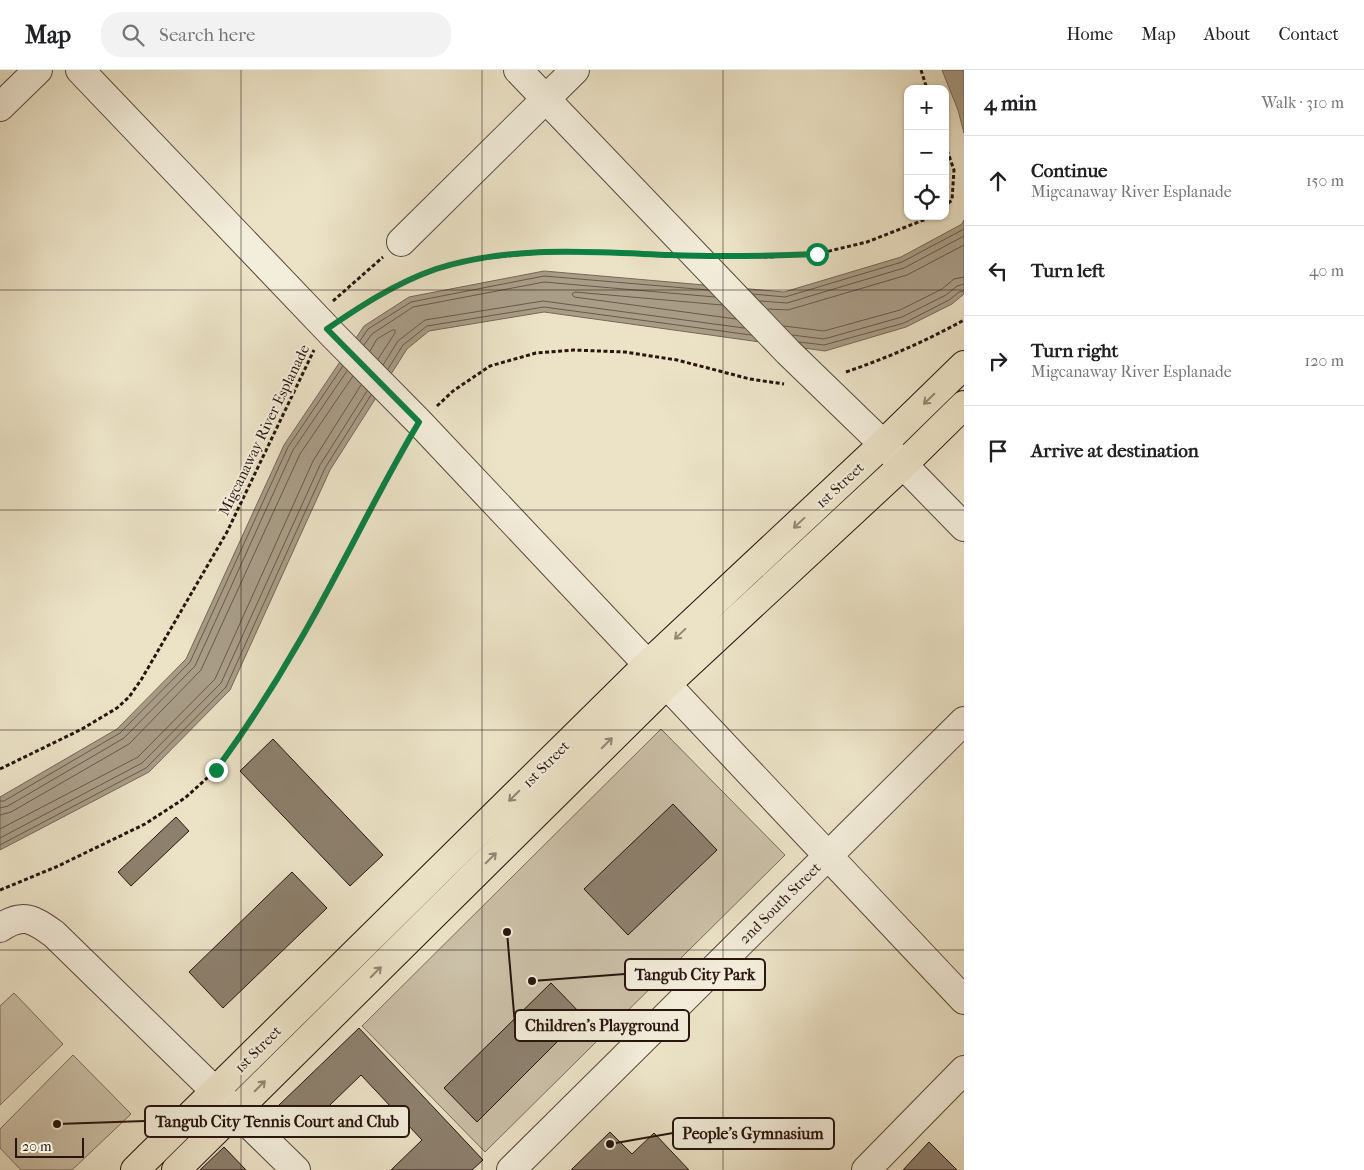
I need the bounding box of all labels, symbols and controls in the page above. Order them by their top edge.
search box [101,12,451,57]
text: Map [25,21,71,49]
icon: search [119,21,147,49]
text: Search here [159,24,255,46]
text: Home [1066,24,1113,45]
text: Map [1141,24,1176,45]
text: About [1204,24,1250,45]
text: Contact [1278,24,1339,45]
map controls [904,85,949,220]
button: + [904,85,949,130]
text: 4 min [984,91,1037,115]
text: Walk · 310 m [1261,93,1344,112]
button: − [904,130,949,175]
text: Continue [1031,160,1107,182]
icon: ahead [984,167,1012,195]
text: 150 m [1306,171,1344,190]
button: locate [904,175,949,220]
text: Migcanaway River Esplanade [1031,182,1232,201]
route start [806,243,829,266]
icon: left [984,257,1012,285]
text: Turn left [1031,260,1105,282]
text: 40 m [1309,261,1344,280]
text: Turn right [1031,340,1118,362]
street label: Migcanaway River Esplanade [215,341,314,519]
icon: right [984,347,1012,375]
text: 120 m [1305,351,1344,370]
text: Migcanaway River Esplanade [1031,362,1232,381]
one-way arrow [923,393,935,405]
icon: arrive [984,437,1012,465]
text: Arrive at destination [1031,440,1199,462]
street label: 1st Street [812,458,868,512]
one-way arrow [792,517,805,529]
one-way arrow [673,628,686,640]
street label: 1st Street [519,736,574,791]
one-way arrow [601,737,613,750]
route end [205,759,228,782]
one-way arrow [508,790,520,802]
one-way arrow [485,852,498,864]
street label: 2nd South Street [735,858,825,948]
callout: Tangub City Park [625,959,765,990]
text: Tangub City Park [634,965,756,985]
one-way arrow [370,966,382,978]
callout: Children's Playground [515,1010,689,1041]
text: Children's Playground [525,1016,680,1036]
street label: 1st Street [231,1021,286,1076]
one-way arrow [254,1081,266,1093]
callout: Tangub City Tennis Court and Club [145,1106,409,1137]
text: Tangub City Tennis Court and Club [154,1112,399,1132]
callout: People's Gymnasium [673,1118,834,1149]
text: People's Gymnasium [682,1124,824,1144]
scale bar [15,1135,84,1158]
text: 20 m [22,1138,52,1155]

